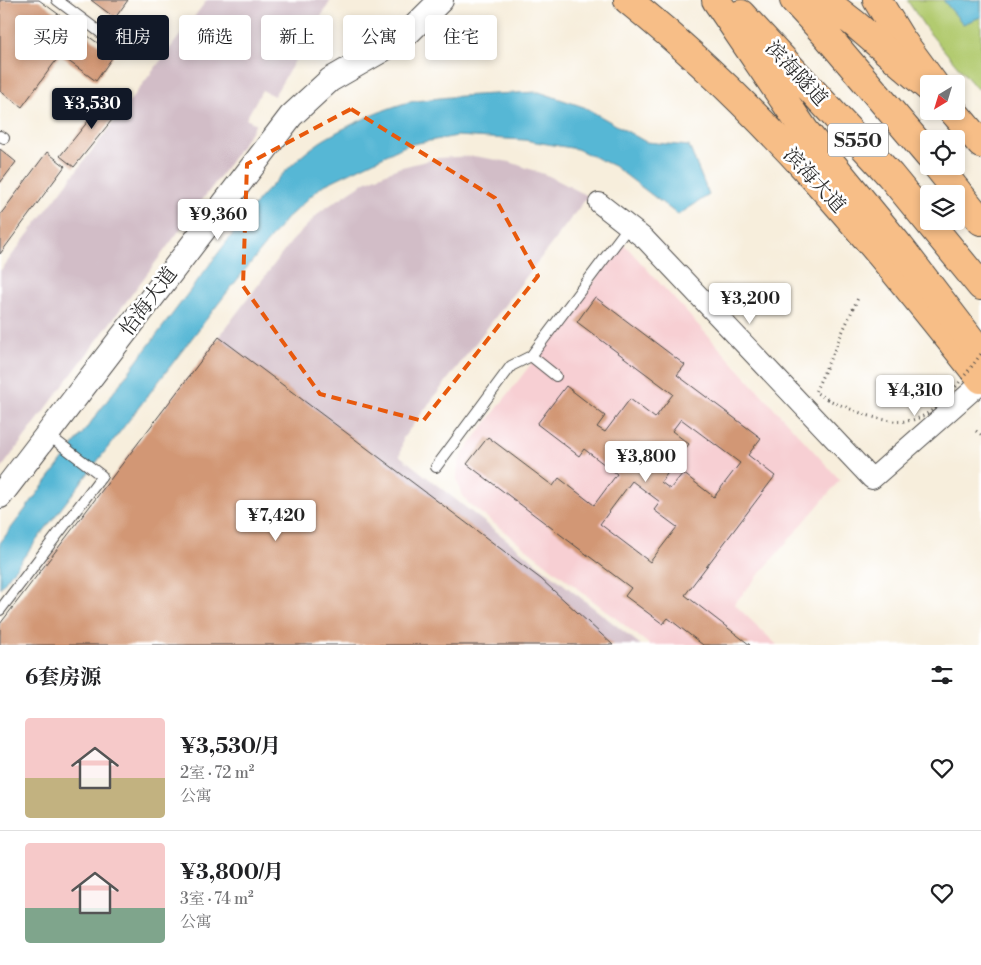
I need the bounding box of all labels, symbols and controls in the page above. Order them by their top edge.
chip: 买房 [15,15,87,60]
chip: 租房 [97,15,169,60]
chip: 筛选 [179,15,251,60]
chip: 新上 [261,15,333,60]
chip: 公寓 [343,15,415,60]
chip: 住宅 [425,15,497,60]
street label: 滨海隧道 [759,36,832,112]
north arrow [920,75,965,120]
map controls [920,75,965,230]
pin: ¥3,530 [51,88,133,130]
text: ¥3,530 [63,94,121,114]
road number: S550 [828,124,888,156]
button: locate [920,130,965,175]
street label: 滨海大道 [777,143,850,219]
button: layers [920,185,965,230]
pin: ¥9,360 [177,198,259,241]
text: ¥9,360 [189,205,247,225]
street label: 怡海大道 [115,262,183,341]
pin: ¥3,200 [709,282,791,325]
text: ¥3,200 [720,289,780,309]
pin: ¥4,310 [874,374,956,417]
text: ¥4,310 [887,381,943,401]
pin: ¥3,800 [605,440,687,483]
text: ¥3,800 [616,447,676,467]
pin: ¥7,420 [235,500,317,542]
text: ¥7,420 [247,506,305,526]
icon: filters [928,661,956,689]
text: 6套房源 [25,665,101,691]
text: ¥3,530/月 [180,734,281,760]
icon: home [65,738,125,798]
icon: heart [928,754,956,782]
text: 2室 · 72 m² [180,763,254,783]
text: 公寓 [180,786,212,806]
text: ¥3,800/月 [180,860,284,886]
icon: home [65,863,125,923]
icon: heart [928,879,956,907]
text: 3室 · 74 m² [180,889,254,909]
text: 公寓 [180,912,212,932]

